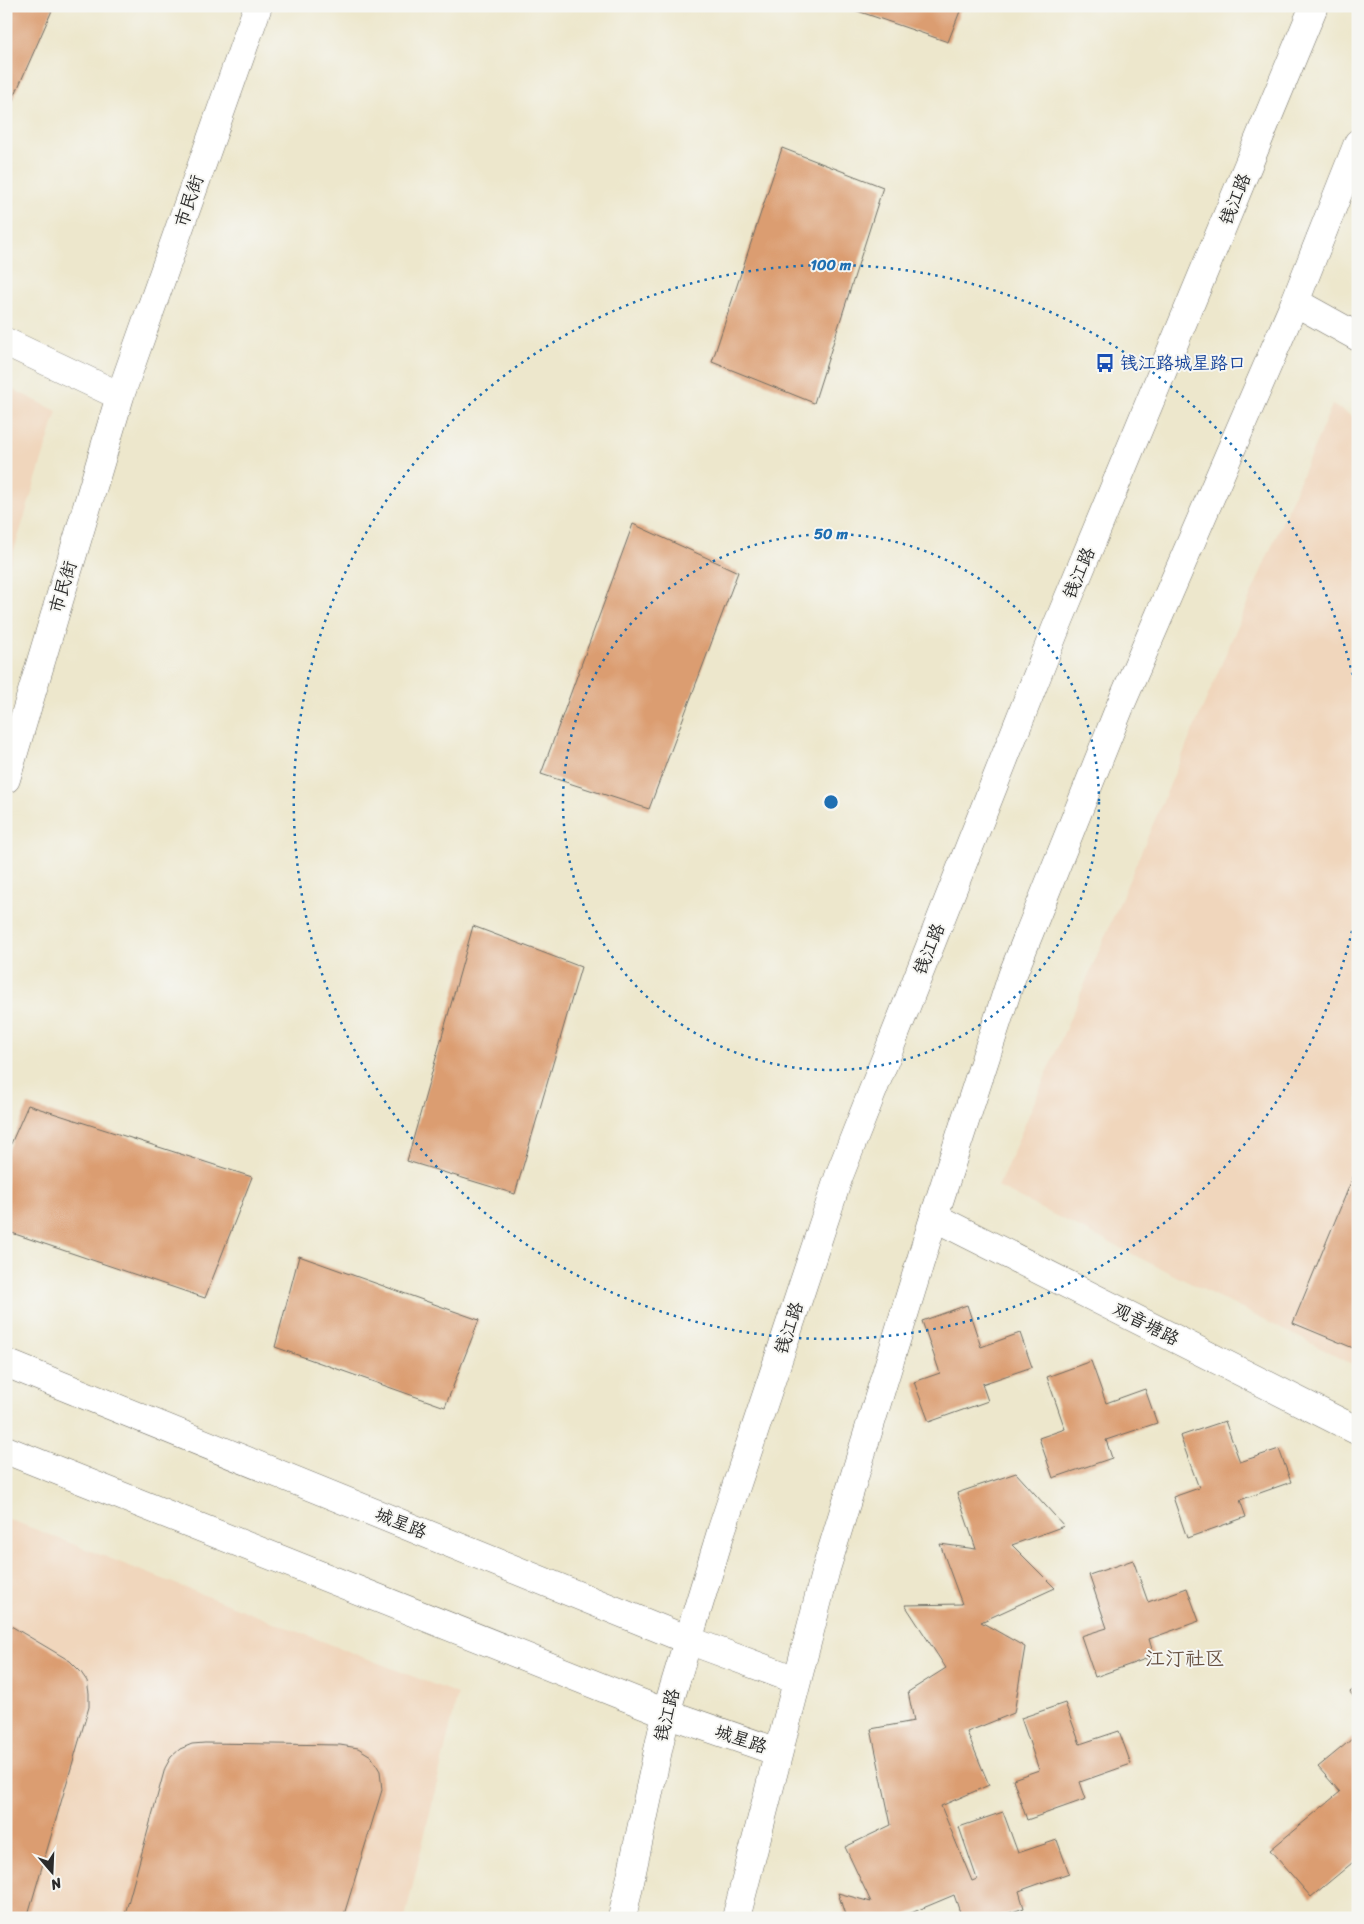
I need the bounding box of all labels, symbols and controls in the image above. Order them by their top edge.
street label: 钱江路 [1210,168,1260,230]
street label: 市民街 [165,170,213,232]
text: 100 m [811,252,852,278]
place label: 钱江路城星路口 [1120,347,1246,379]
bus stop icon: 钱江路城星路口 [1094,352,1116,374]
text: 50 m [814,521,849,547]
street label: 钱江路 [1054,542,1104,604]
street label: 市民街 [40,557,86,617]
centre of rings [822,793,840,811]
street label: 钱江路 [904,918,954,980]
street label: 观音塘路 [1107,1293,1185,1355]
street label: 钱江路 [765,1297,813,1359]
street label: 城星路 [370,1498,432,1548]
district label: 江汀社区 [1145,1641,1225,1676]
street label: 钱江路 [645,1685,689,1745]
street label: 城星路 [710,1715,772,1763]
north arrow [28,1846,78,1896]
text: N [47,1870,66,1897]

